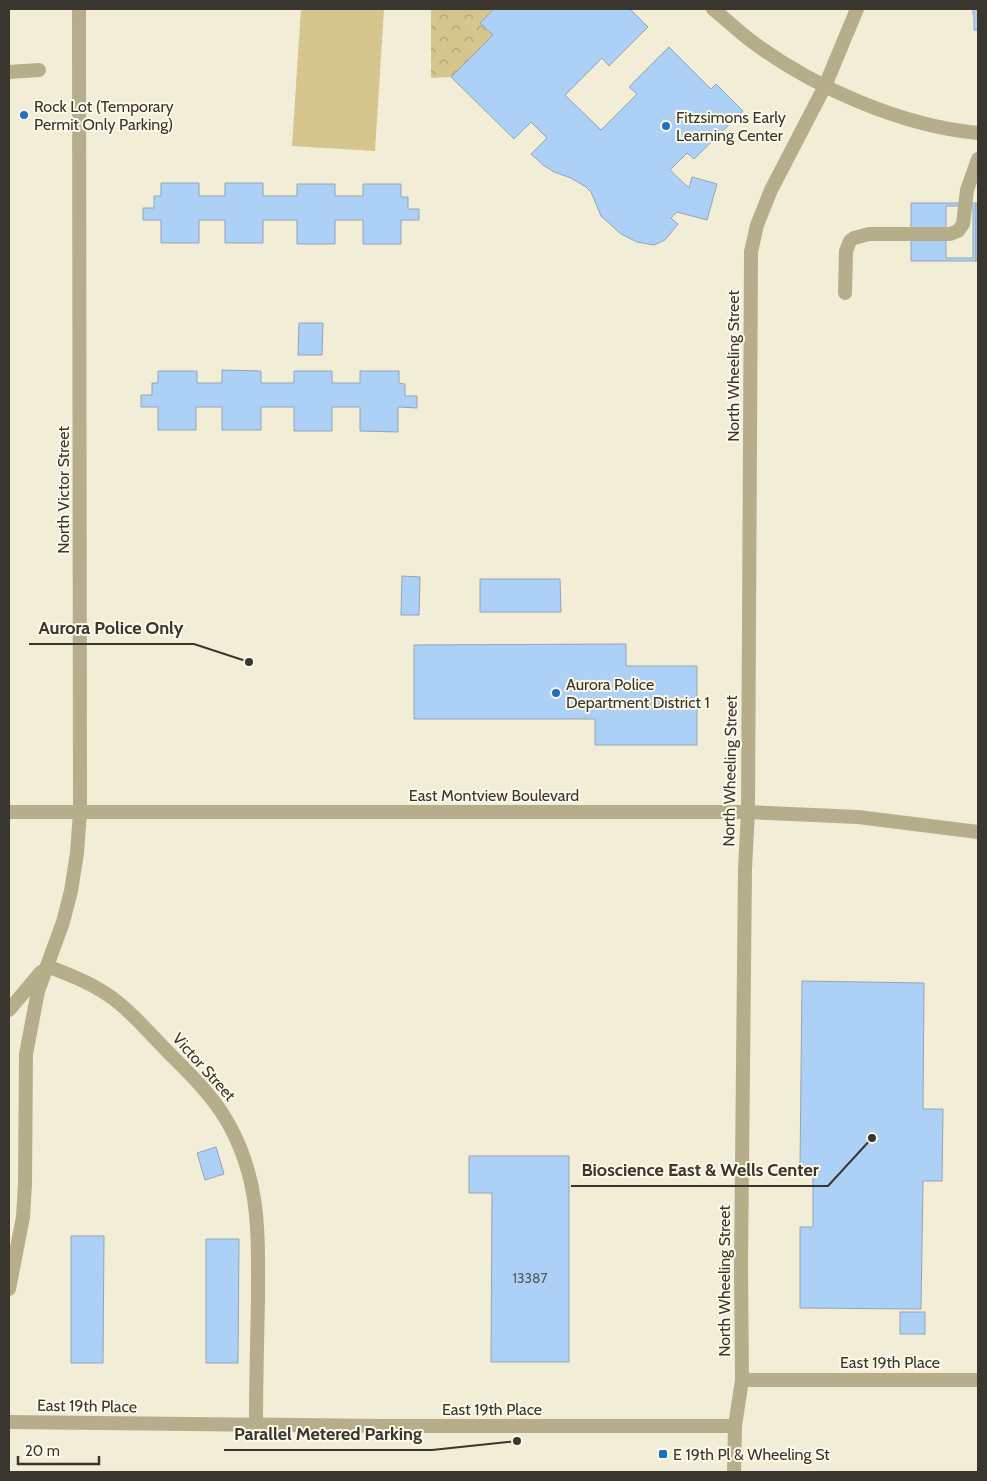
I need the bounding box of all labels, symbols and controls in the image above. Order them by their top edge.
place label: Rock Lot (Temporary Permit Only Parking) [34,97,174,134]
place label: Fitzsimons Early Learning Center [676,108,786,145]
marker: Rock Lot (Temporary Permit Only Parking) [18,109,30,121]
marker: Fitzsimons Early Learning Center [660,120,672,132]
street label: North Wheeling Street [724,290,743,442]
street label: North Victor Street [54,426,73,554]
callout: Aurora Police Only [29,611,194,644]
text: Aurora Police Only [39,617,184,639]
place label: Aurora Police Department District 1 [566,675,710,712]
marker: Aurora Police Department District 1 [550,687,562,699]
street label: North Wheeling Street [719,694,741,847]
street label: East Montview Boulevard [409,786,579,805]
street label: Victor Street [168,1029,240,1105]
callout: Bioscience East & Wells Center [571,1153,828,1186]
text: Bioscience East & Wells Center [581,1159,819,1181]
street label: North Wheeling Street [715,1205,734,1357]
house number: 13387 [512,1269,548,1287]
street label: East 19th Place [840,1353,940,1372]
street label: East 19th Place [37,1396,137,1416]
street label: East 19th Place [442,1400,542,1419]
callout: Parallel Metered Parking [224,1417,432,1450]
text: Parallel Metered Parking [234,1423,422,1445]
scale bar [18,1434,99,1466]
text: 20 m [25,1442,60,1460]
place label: E 19th Pl & Wheeling St [673,1445,830,1464]
marker: E 19th Pl & Wheeling St [657,1448,669,1460]

